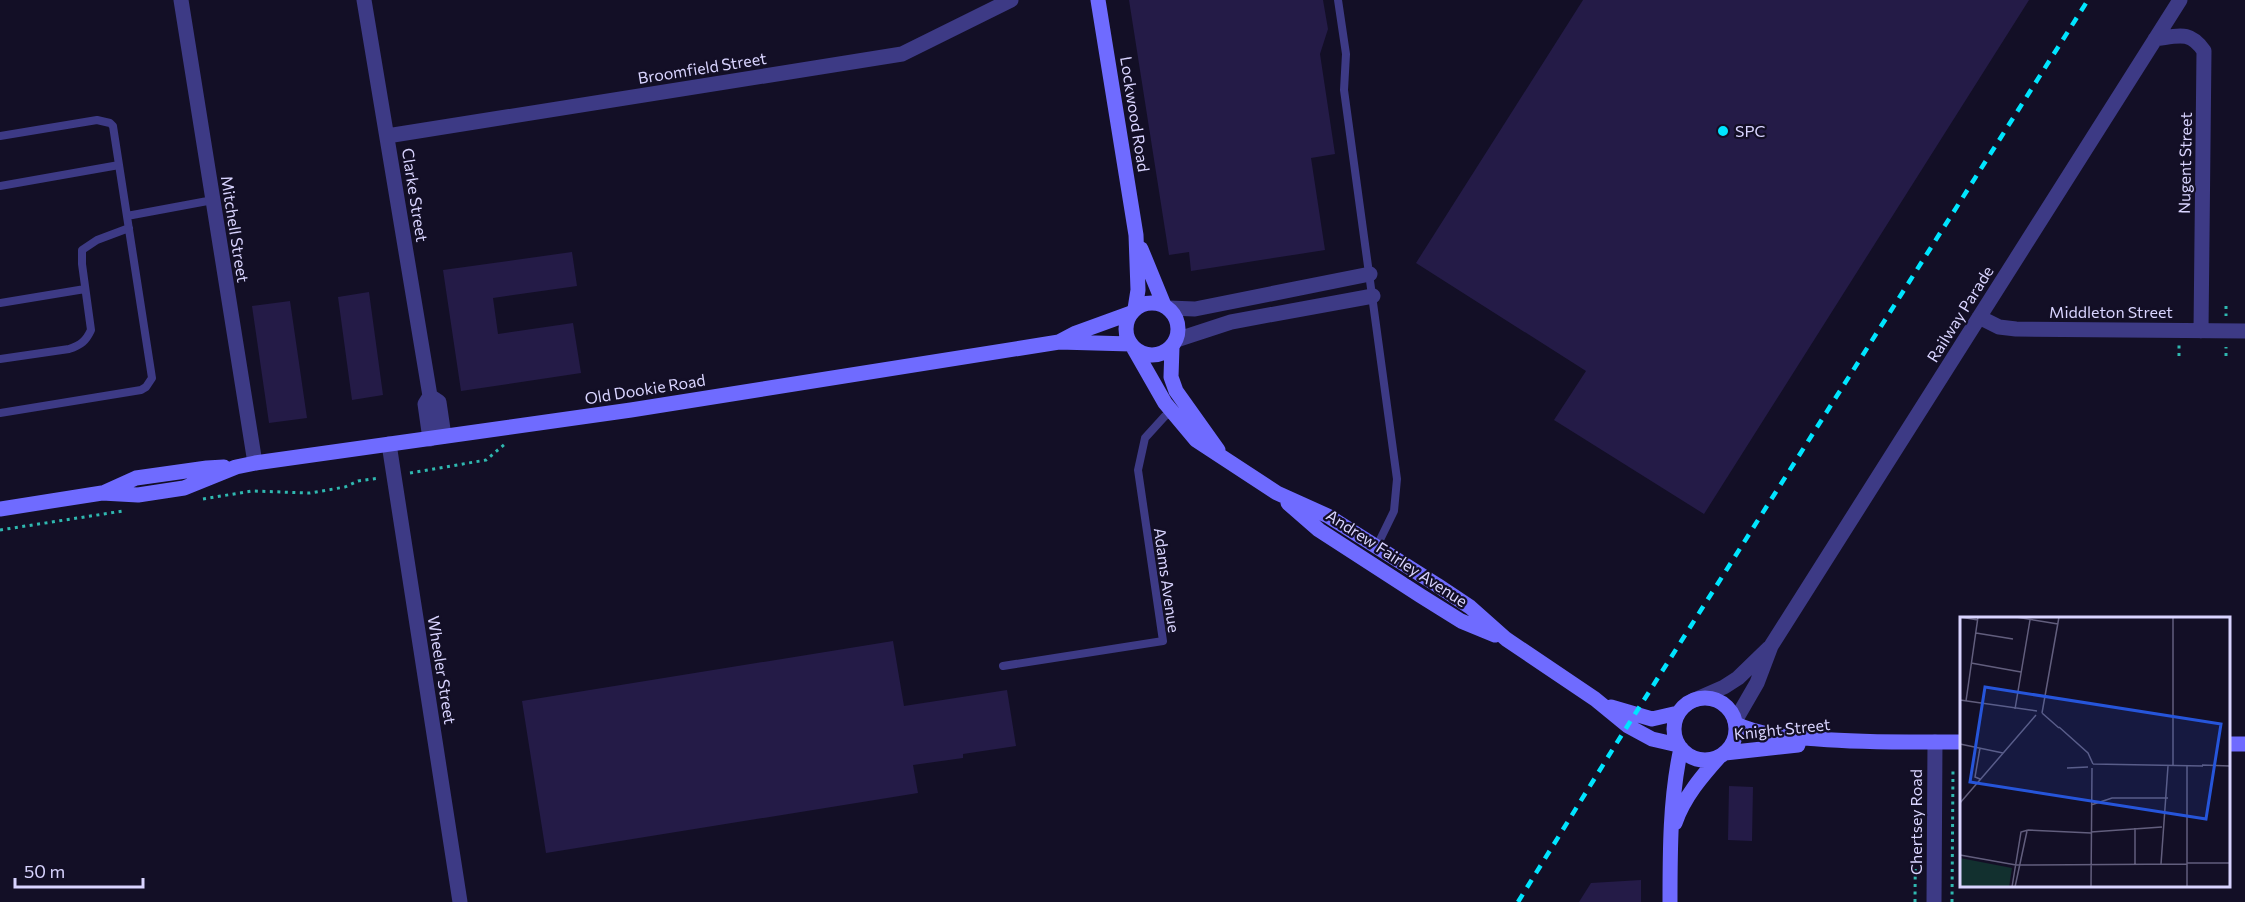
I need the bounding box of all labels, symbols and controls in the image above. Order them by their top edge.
street label: Broomfield Street [636,48,768,87]
street label: Lockwood Road [1117,55,1154,173]
street label: Nugent Street [2174,111,2195,214]
place label: SPC [1735,121,1765,140]
marker: SPC [1716,124,1730,138]
street label: Clarke Street [399,147,432,244]
street label: Mitchell Street [218,174,253,284]
street label: Railway Parade [1922,262,1997,365]
street label: Middleton Street [2049,302,2173,321]
street label: Old Dookie Road [583,370,707,407]
street label: Andrew Fairley Avenue [1323,505,1471,610]
street label: Adams Avenue [1151,526,1184,634]
street label: Wheeler Street [425,614,461,726]
inset map [1960,617,2230,887]
street label: Knight Street [1733,714,1831,743]
street label: Chertsey Road [1906,769,1925,875]
scale bar [15,851,142,889]
text: 50 m [24,860,65,882]

